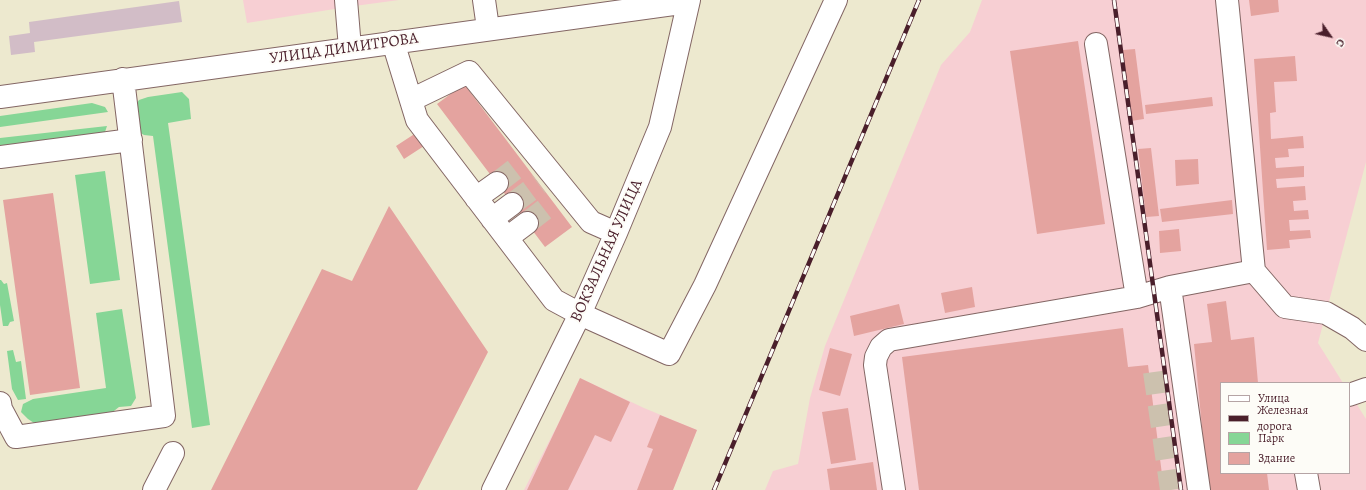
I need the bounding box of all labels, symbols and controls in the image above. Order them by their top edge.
north arrow [1310,16,1350,56]
street label: УЛИЦА ДИМИТРОВА [268,29,420,69]
text: С [1332,36,1348,50]
street label: ВОКЗАЛЬНАЯ УЛИЦА [567,177,647,325]
legend [1220,382,1350,474]
text: Улица [1258,390,1289,406]
text: Железная дорога [1257,402,1308,434]
text: Парк [1258,430,1284,446]
text: Здание [1258,450,1295,466]

